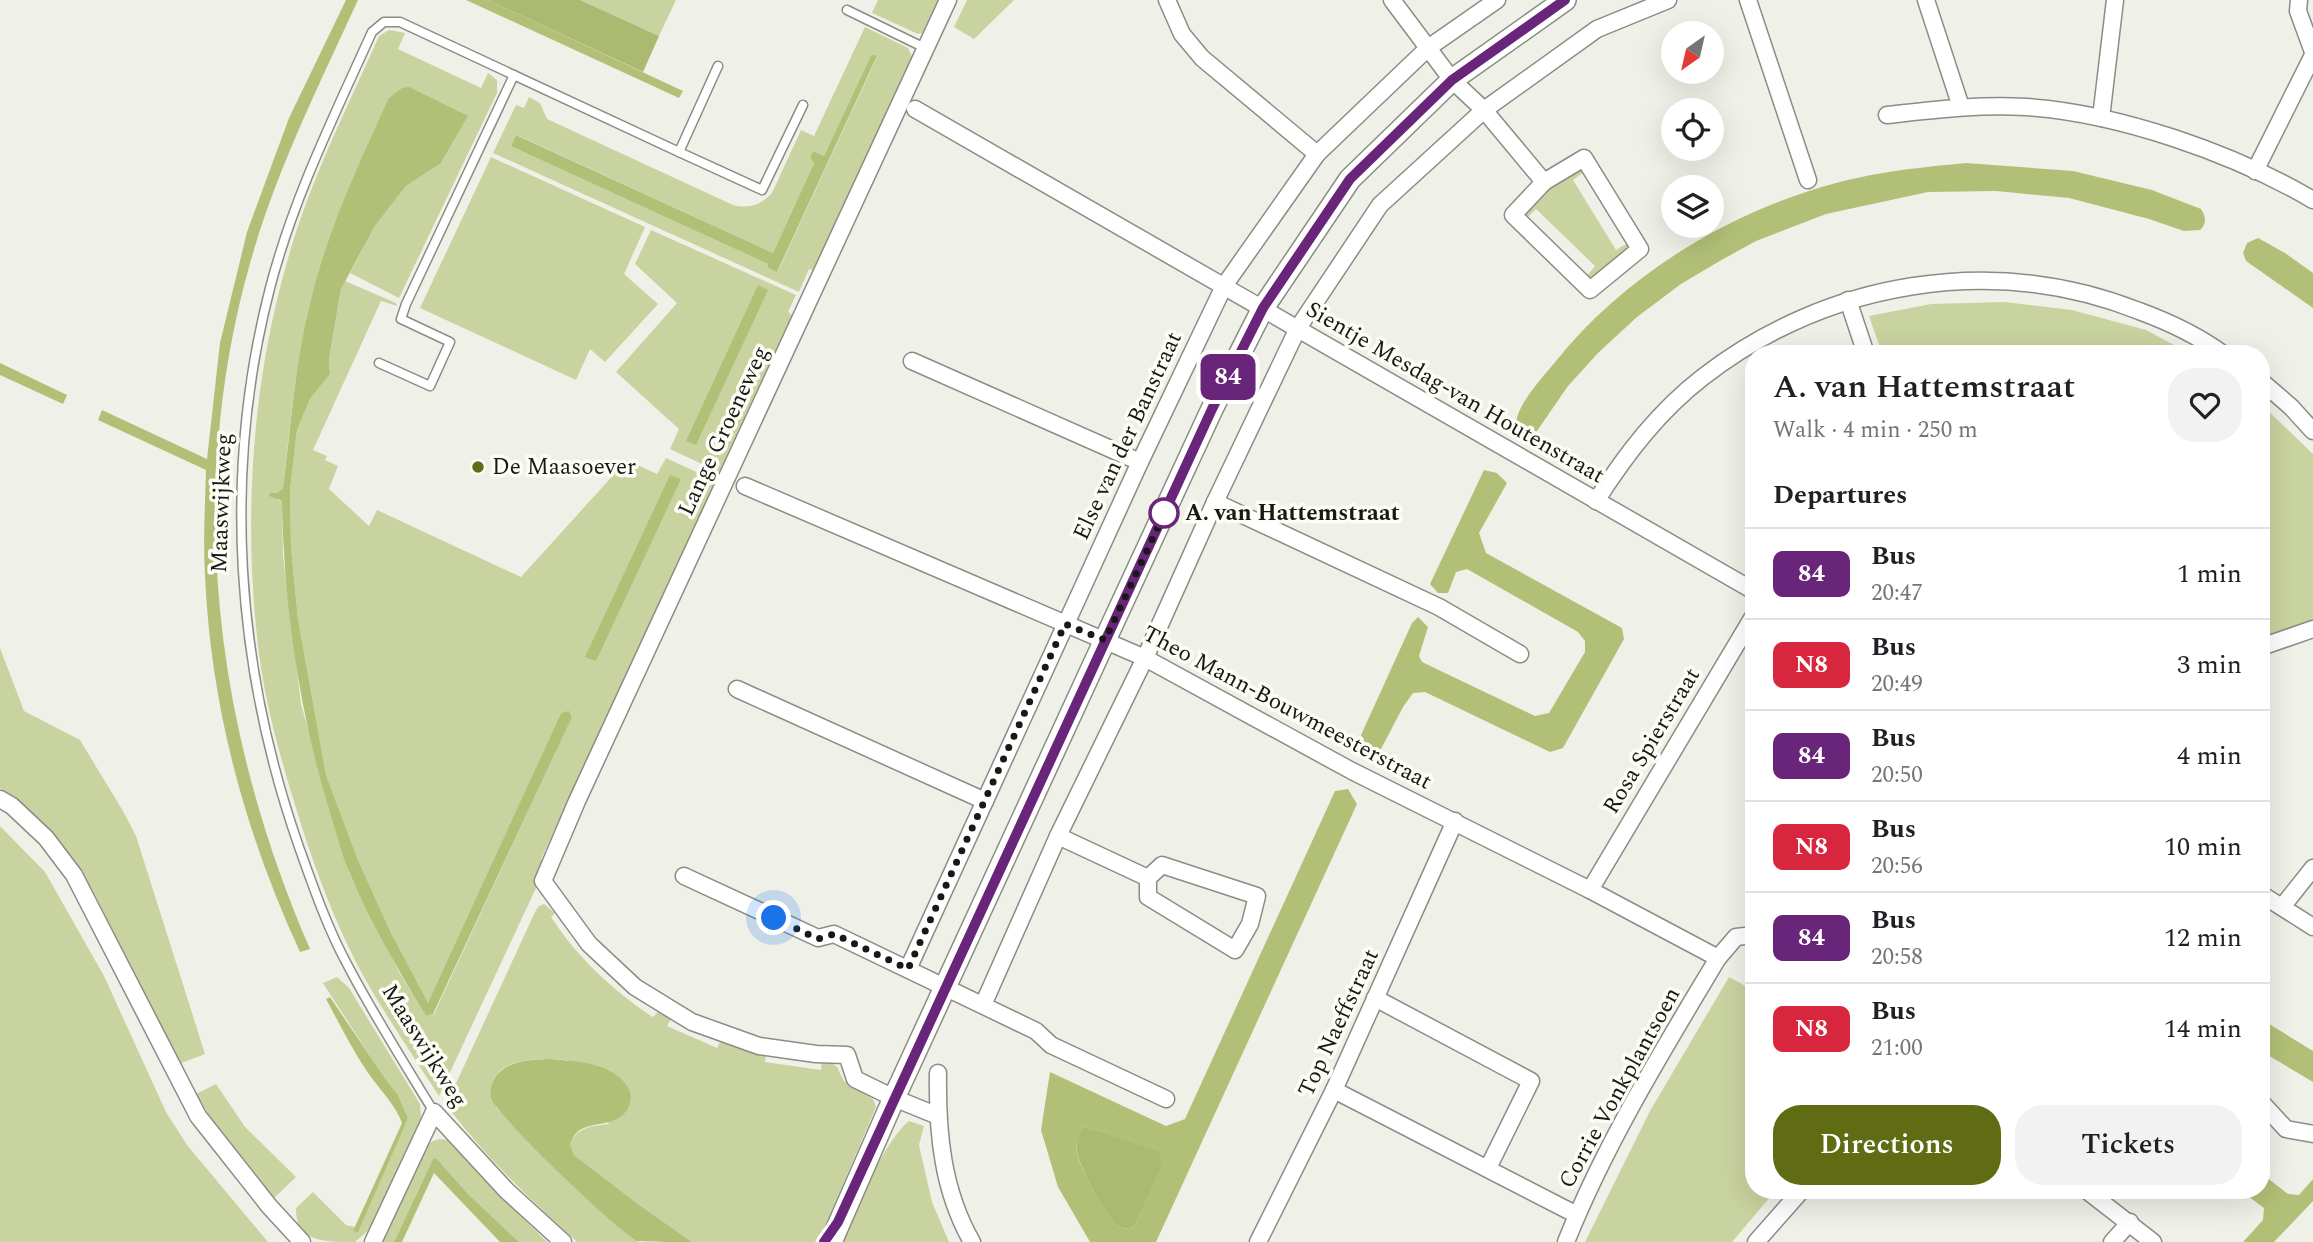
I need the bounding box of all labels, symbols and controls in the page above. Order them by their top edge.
north arrow [1661,21,1724,84]
map controls [1661,21,1724,238]
button: locate [1661,98,1724,161]
button: layers [1661,175,1724,238]
street label: Sientje Mesdag-van Houtenstraat [1299,293,1611,493]
street label: Else van der Banstraat [1064,326,1192,546]
street label: Lange Groeneweg [669,340,779,522]
line badge: 84 [1196,354,1260,400]
text: 84 [1215,359,1241,395]
text: A. van Hattemstraat [1773,362,2075,412]
button: heart [2168,368,2242,442]
text: Walk · 4 min · 250 m [1773,413,1978,448]
street label: Maaswijkweg [202,432,242,574]
place label: De Maasoever [492,450,636,485]
marker: De Maasoever [470,459,486,475]
text: Departures [1773,475,1907,515]
place label: A. van Hattemstraat [1185,496,1400,531]
marker: A. van Hattemstraat [1149,498,1179,528]
text: Bus [1871,536,1916,576]
text: 1 min [2177,554,2242,594]
text: 84 [1798,556,1825,592]
text: 20:47 [1871,576,1923,611]
street label: Theo Mann-Bouwmeesterstraat [1136,617,1438,799]
text: Bus [1871,627,1916,667]
text: 3 min [2177,645,2242,685]
text: N8 [1795,647,1828,683]
street label: Rosa Spierstraat [1594,661,1710,821]
text: 20:49 [1871,667,1923,702]
text: Bus [1871,718,1916,758]
text: 4 min [2177,736,2242,776]
text: 84 [1798,738,1825,774]
text: 20:50 [1871,758,1923,793]
text: Bus [1871,809,1916,849]
text: 10 min [2164,827,2242,867]
text: N8 [1795,829,1828,865]
text: 20:56 [1871,849,1923,884]
your location [756,900,791,935]
text: Bus [1871,900,1916,940]
text: 12 min [2164,918,2242,958]
text: 84 [1798,920,1825,956]
text: 20:58 [1871,940,1923,975]
street label: Top Naeffstraat [1289,943,1389,1103]
street label: Maaswijkweg [372,977,476,1115]
street label: Corrie Vonkplantsoen [1550,981,1690,1195]
text: Bus [1871,991,1916,1031]
text: 14 min [2164,1009,2242,1049]
text: N8 [1795,1011,1828,1047]
text: 21:00 [1871,1031,1923,1066]
button: Directions [1773,1105,2001,1185]
button: Tickets [2015,1105,2242,1185]

